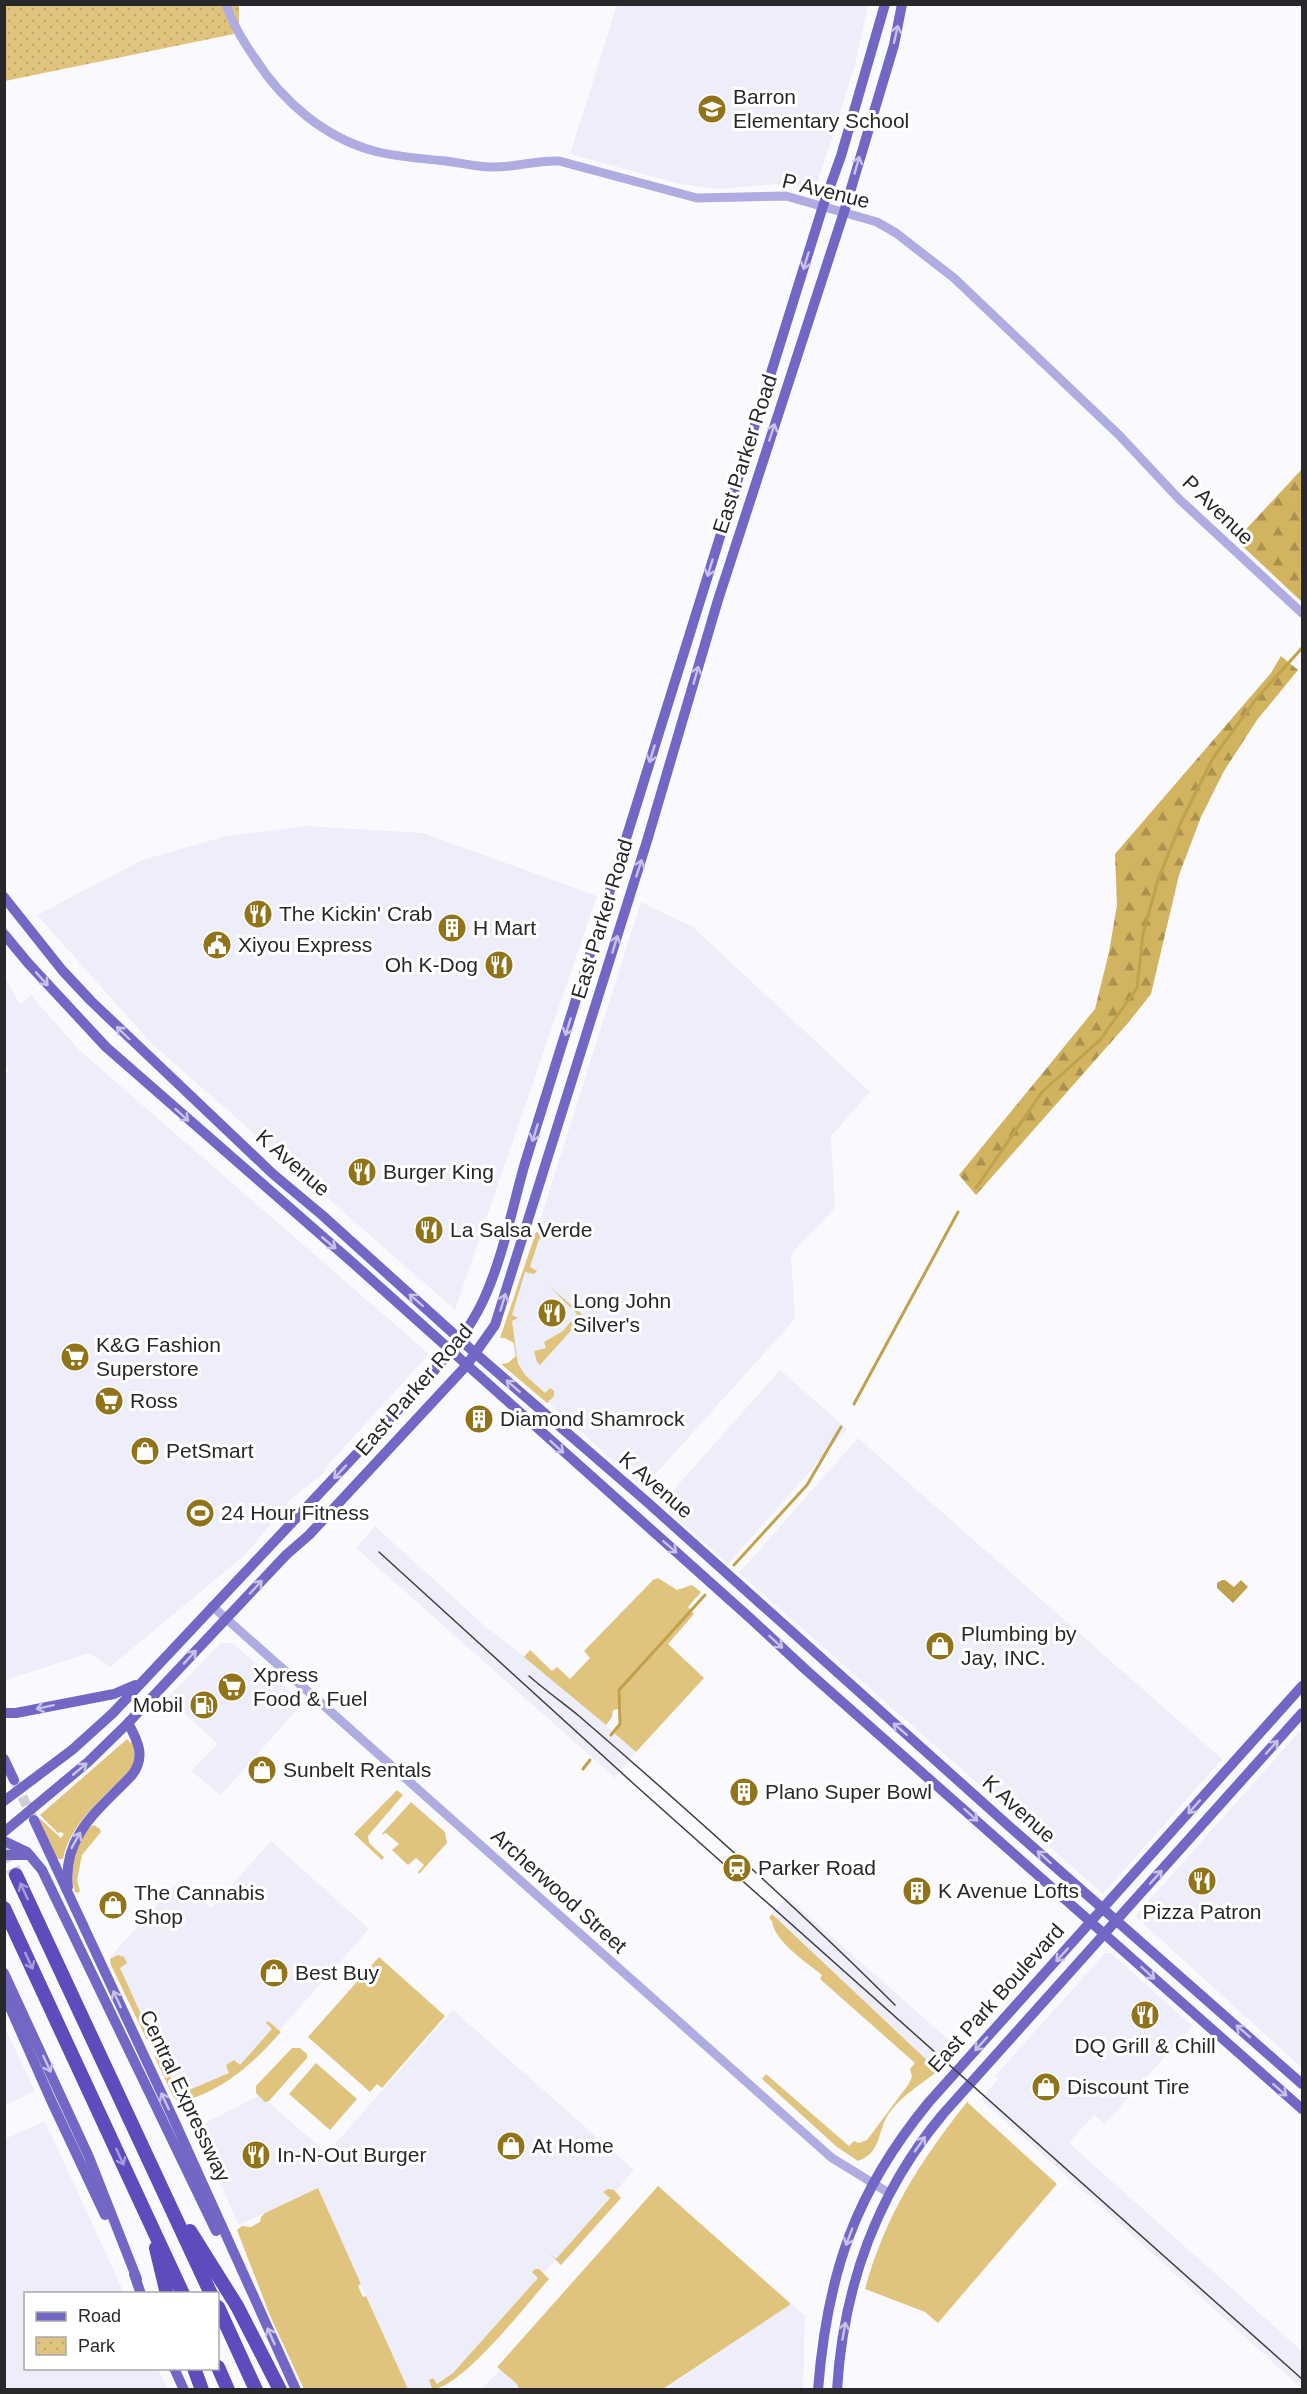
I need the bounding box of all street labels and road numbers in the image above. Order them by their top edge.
street label: P Avenue [780,169,872,212]
street label: East Parker Road [708,371,781,536]
street label: P Avenue [1178,470,1258,549]
street label: East Parker Road [566,836,637,1001]
street label: K Avenue [252,1125,335,1201]
street label: East Parker Road [351,1320,477,1460]
street label: K Avenue [615,1447,698,1523]
street label: K Avenue [978,1770,1060,1847]
street label: Archerwood Street [487,1824,632,1957]
street label: East Park Boulevard [923,1919,1068,2076]
street label: Central Expressway [136,2006,236,2186]

